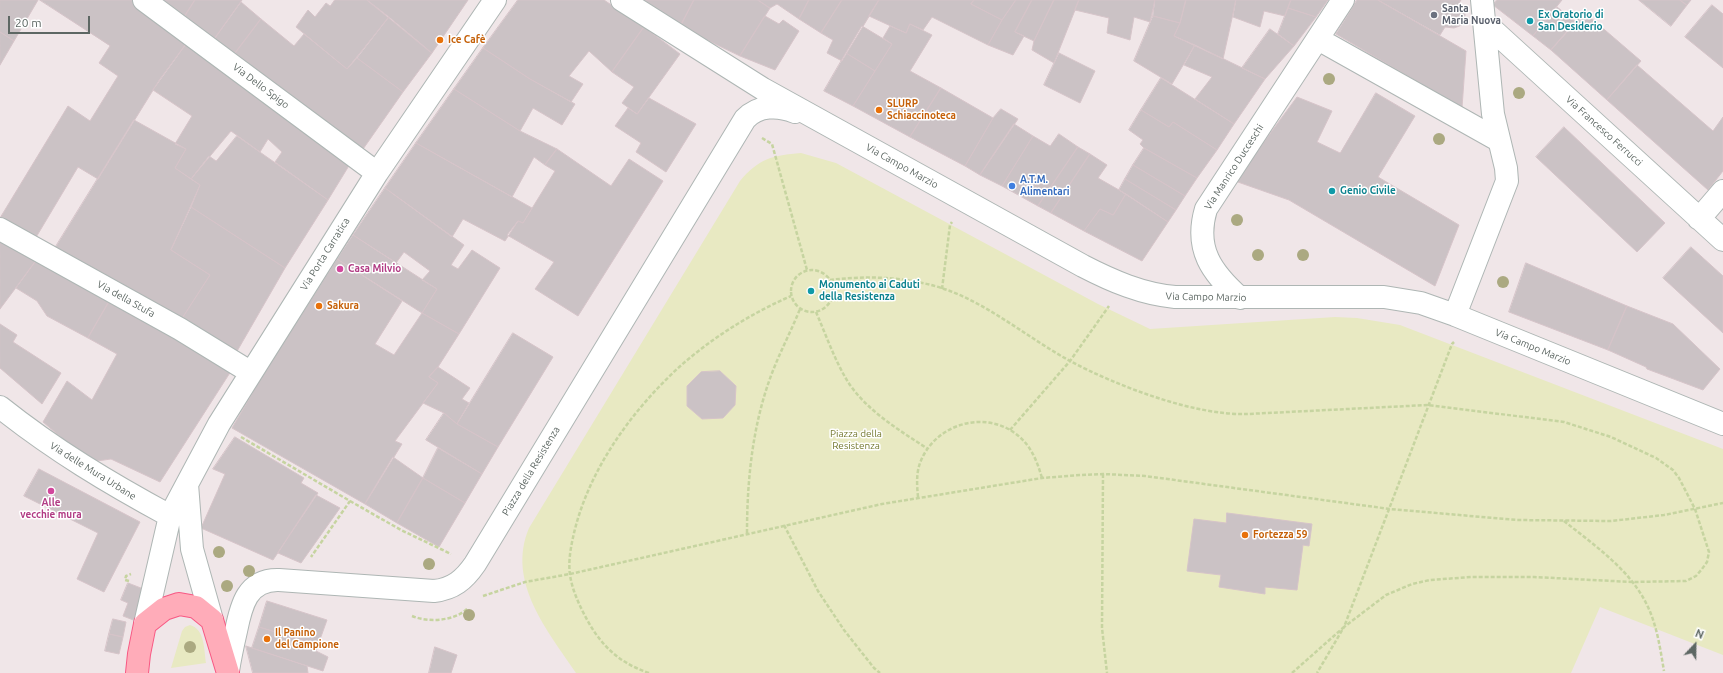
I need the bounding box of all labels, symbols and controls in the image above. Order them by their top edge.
place label: Santa Maria Nuova [1442,3,1501,26]
scale bar [10,8,92,34]
place label: Ex Oratorio di San Desiderio [1538,9,1603,32]
marker: Santa Maria Nuova [1429,10,1439,20]
text: 20 m [15,16,42,29]
marker: Ex Oratorio di San Desiderio [1525,16,1535,26]
place label: Ice Cafè [448,34,486,46]
marker: Ice Cafè [435,35,445,45]
street label: Via Dello Spigo [230,61,292,111]
street label: Via Francesco Ferrucci [1563,93,1645,169]
place label: SLURP Schiaccinoteca [887,98,956,122]
marker: SLURP Schiaccinoteca [874,105,884,115]
street label: Via Manrico Ducceschi [1202,122,1266,212]
street label: Via Campo Marzio [864,141,940,191]
place label: A.T.M. Alimentari [1020,174,1070,198]
marker: A.T.M. Alimentari [1007,181,1017,191]
place label: Genio Civile [1340,185,1396,197]
marker: Genio Civile [1327,186,1337,196]
street label: Via Porta Carratica [298,215,352,293]
place label: Casa Milvio [348,263,401,275]
marker: Casa Milvio [335,264,345,274]
street label: Via della Stufa [95,278,157,320]
place label: Monumento ai Caduti della Resistenza [819,279,920,302]
marker: Monumento ai Caduti della Resistenza [806,286,816,296]
street label: Via Campo Marzio [1165,290,1247,304]
place label: Sakura [327,300,359,312]
marker: Sakura [314,301,324,311]
street label: Via Campo Marzio [1493,326,1573,368]
street label: Piazza della Resistenza [500,424,562,518]
park label: Piazza della Resistenza [830,428,882,452]
street label: Via delle Mura Urbane [48,440,138,502]
marker: Alle vecchie mura [46,486,56,496]
place label: Alle vecchie mura [20,497,82,520]
place label: Fortezza 59 [1253,529,1307,541]
marker: Fortezza 59 [1240,530,1250,540]
north arrow [1675,625,1715,665]
place label: Il Panino del Campione [275,627,339,650]
text: N [1693,627,1706,641]
marker: Il Panino del Campione [262,634,272,644]

